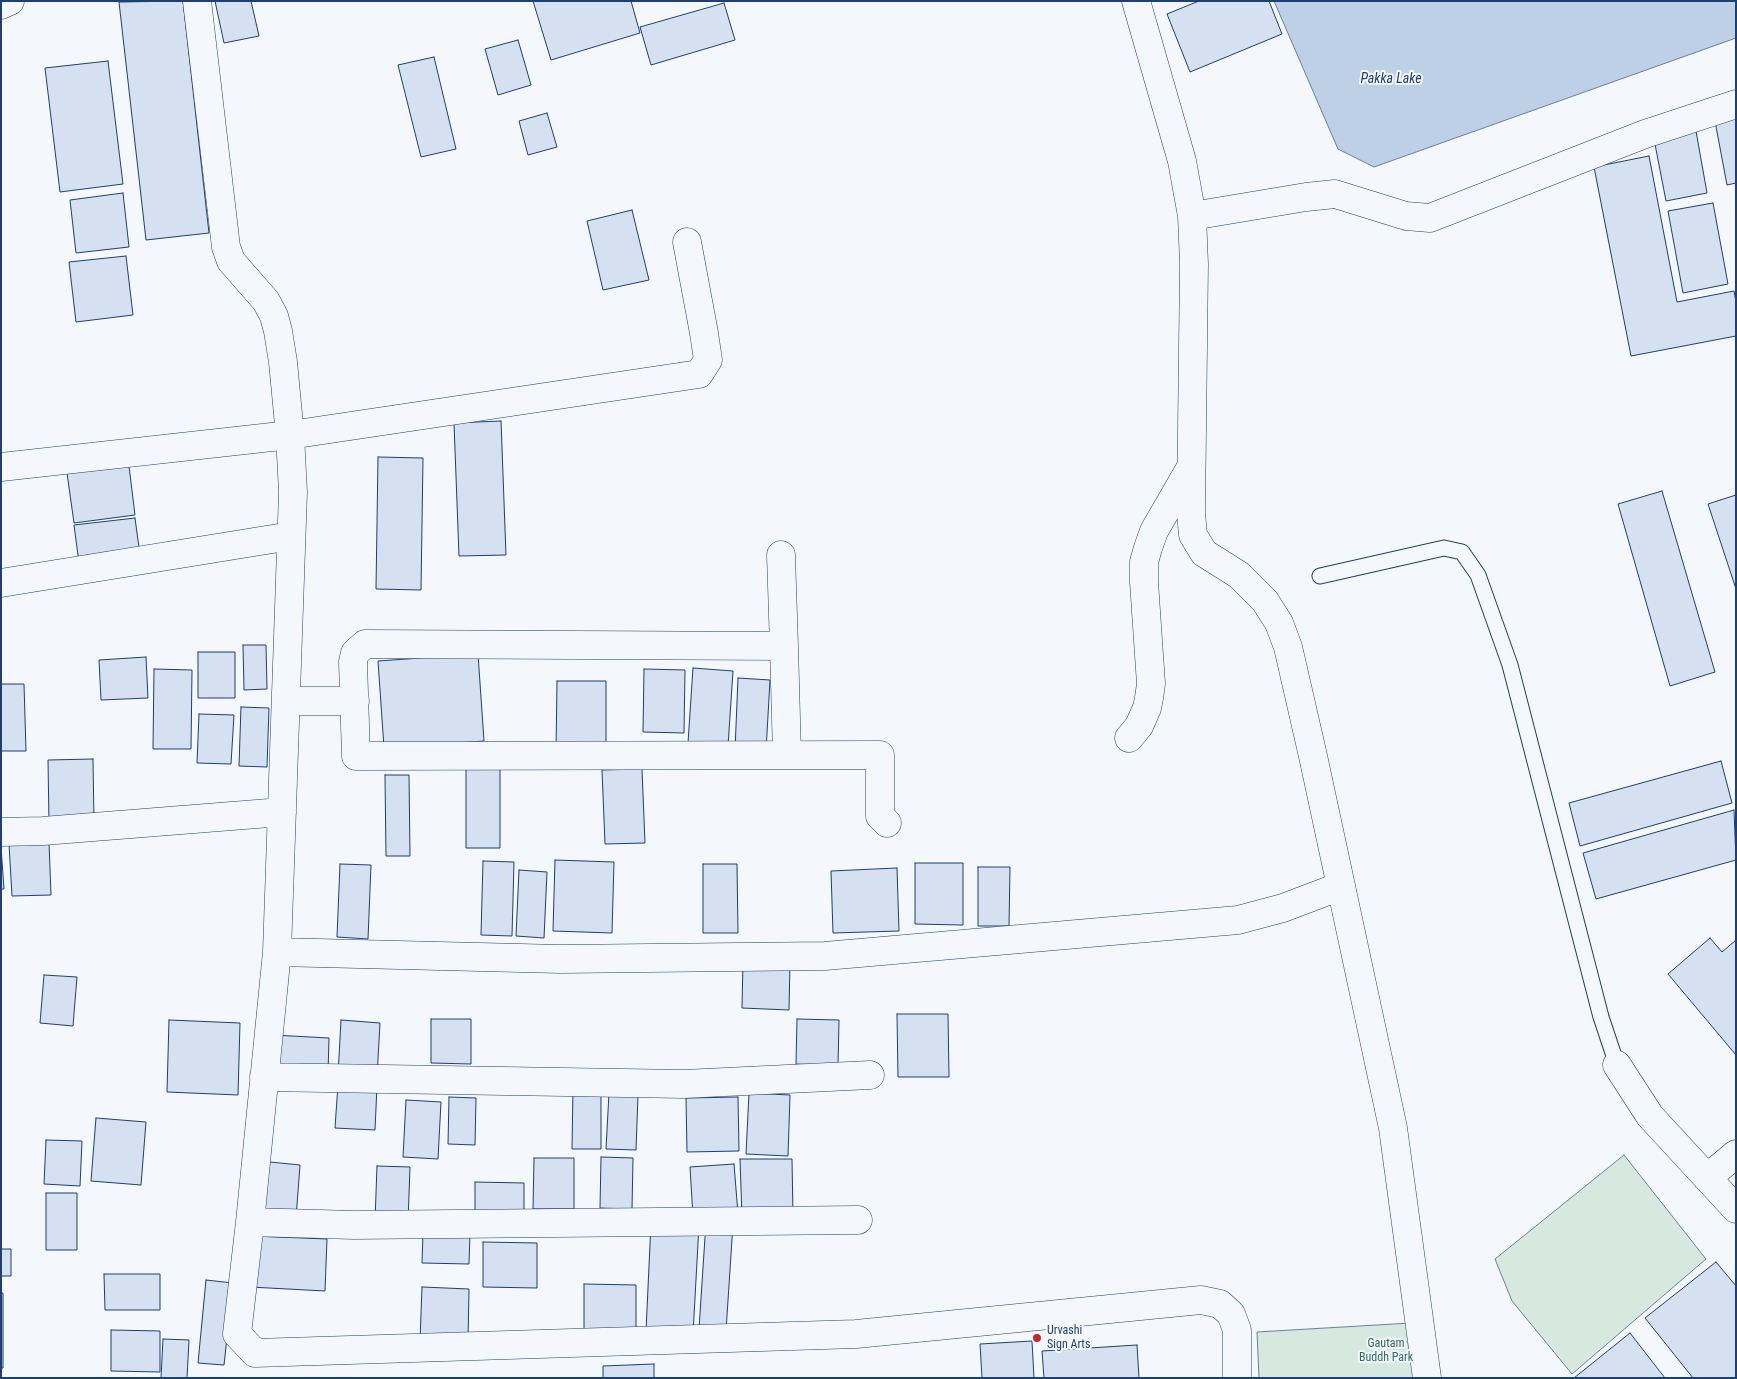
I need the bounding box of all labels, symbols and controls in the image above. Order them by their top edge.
water label: Pakka Lake [1360,71,1422,87]
place label: Urvashi Sign Arts [1047,1324,1090,1352]
marker: Urvashi Sign Arts [1031,1332,1043,1344]
park label: Gautam Buddh Park [1359,1337,1413,1365]

